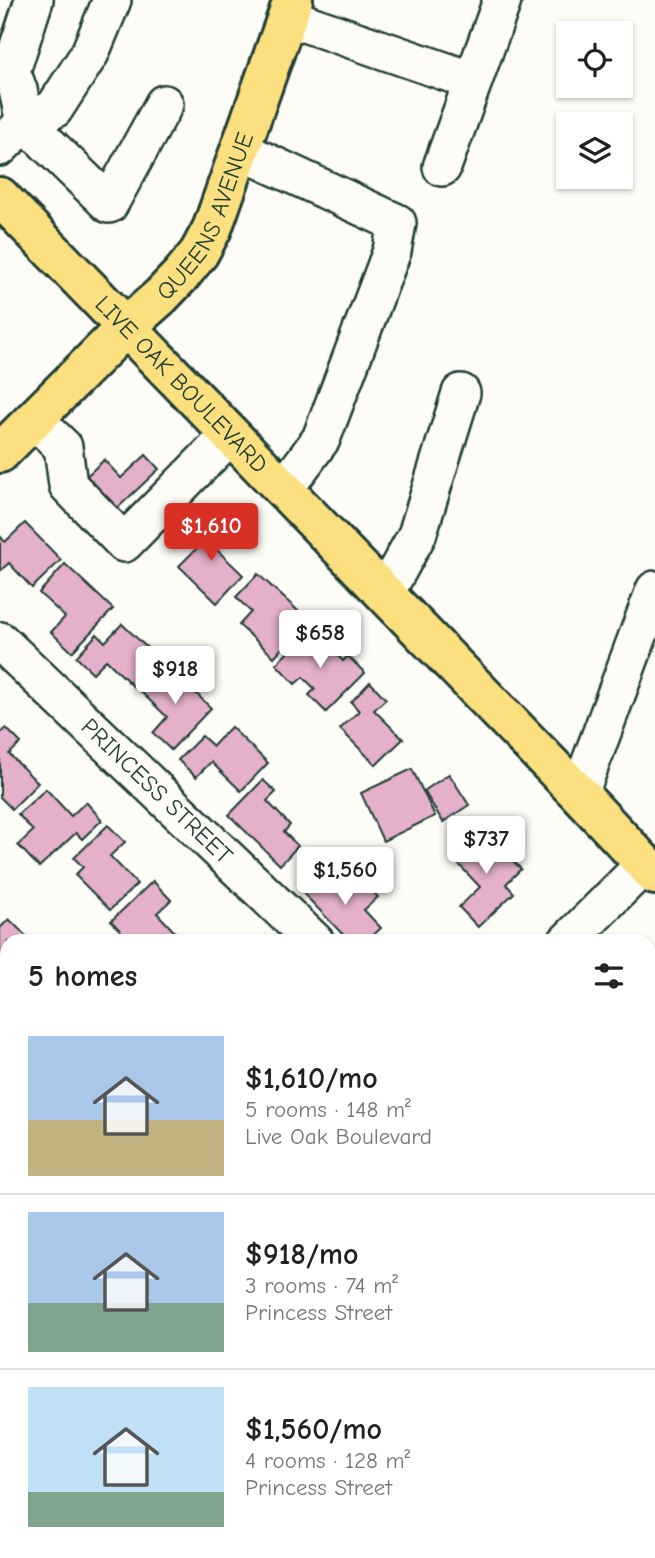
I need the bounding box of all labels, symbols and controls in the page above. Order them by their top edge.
map controls [556,21,633,189]
button: locate [556,21,633,98]
button: layers [556,112,633,189]
street label: QUEENS AVENUE [151,128,259,306]
street label: LIVE OAK BOULEVARD [90,290,274,479]
pin: $1,610 [154,504,268,563]
text: $1,610 [180,512,242,539]
pin: $658 [279,610,361,670]
text: $658 [295,619,345,646]
pin: $918 [134,646,216,706]
text: $918 [152,655,198,682]
street label: PRINCESS STREET [76,712,239,870]
pin: $737 [445,816,527,876]
text: $737 [463,825,509,852]
pin: $1,560 [288,848,402,907]
text: $1,560 [313,856,377,883]
icon: filters [590,957,628,995]
text: 5 homes [28,959,137,994]
text: $1,610/mo [245,1061,378,1096]
icon: home [84,1064,168,1148]
text: 5 rooms · 148 m² [245,1096,411,1123]
text: Live Oak Boulevard [245,1123,432,1150]
text: $918/mo [245,1237,358,1272]
icon: home [84,1240,168,1324]
text: 3 rooms · 74 m² [245,1272,398,1299]
text: Princess Street [245,1299,392,1326]
text: $1,560/mo [245,1412,382,1447]
icon: home [84,1415,168,1499]
text: 4 rooms · 128 m² [245,1447,410,1474]
text: Princess Street [245,1474,392,1501]

